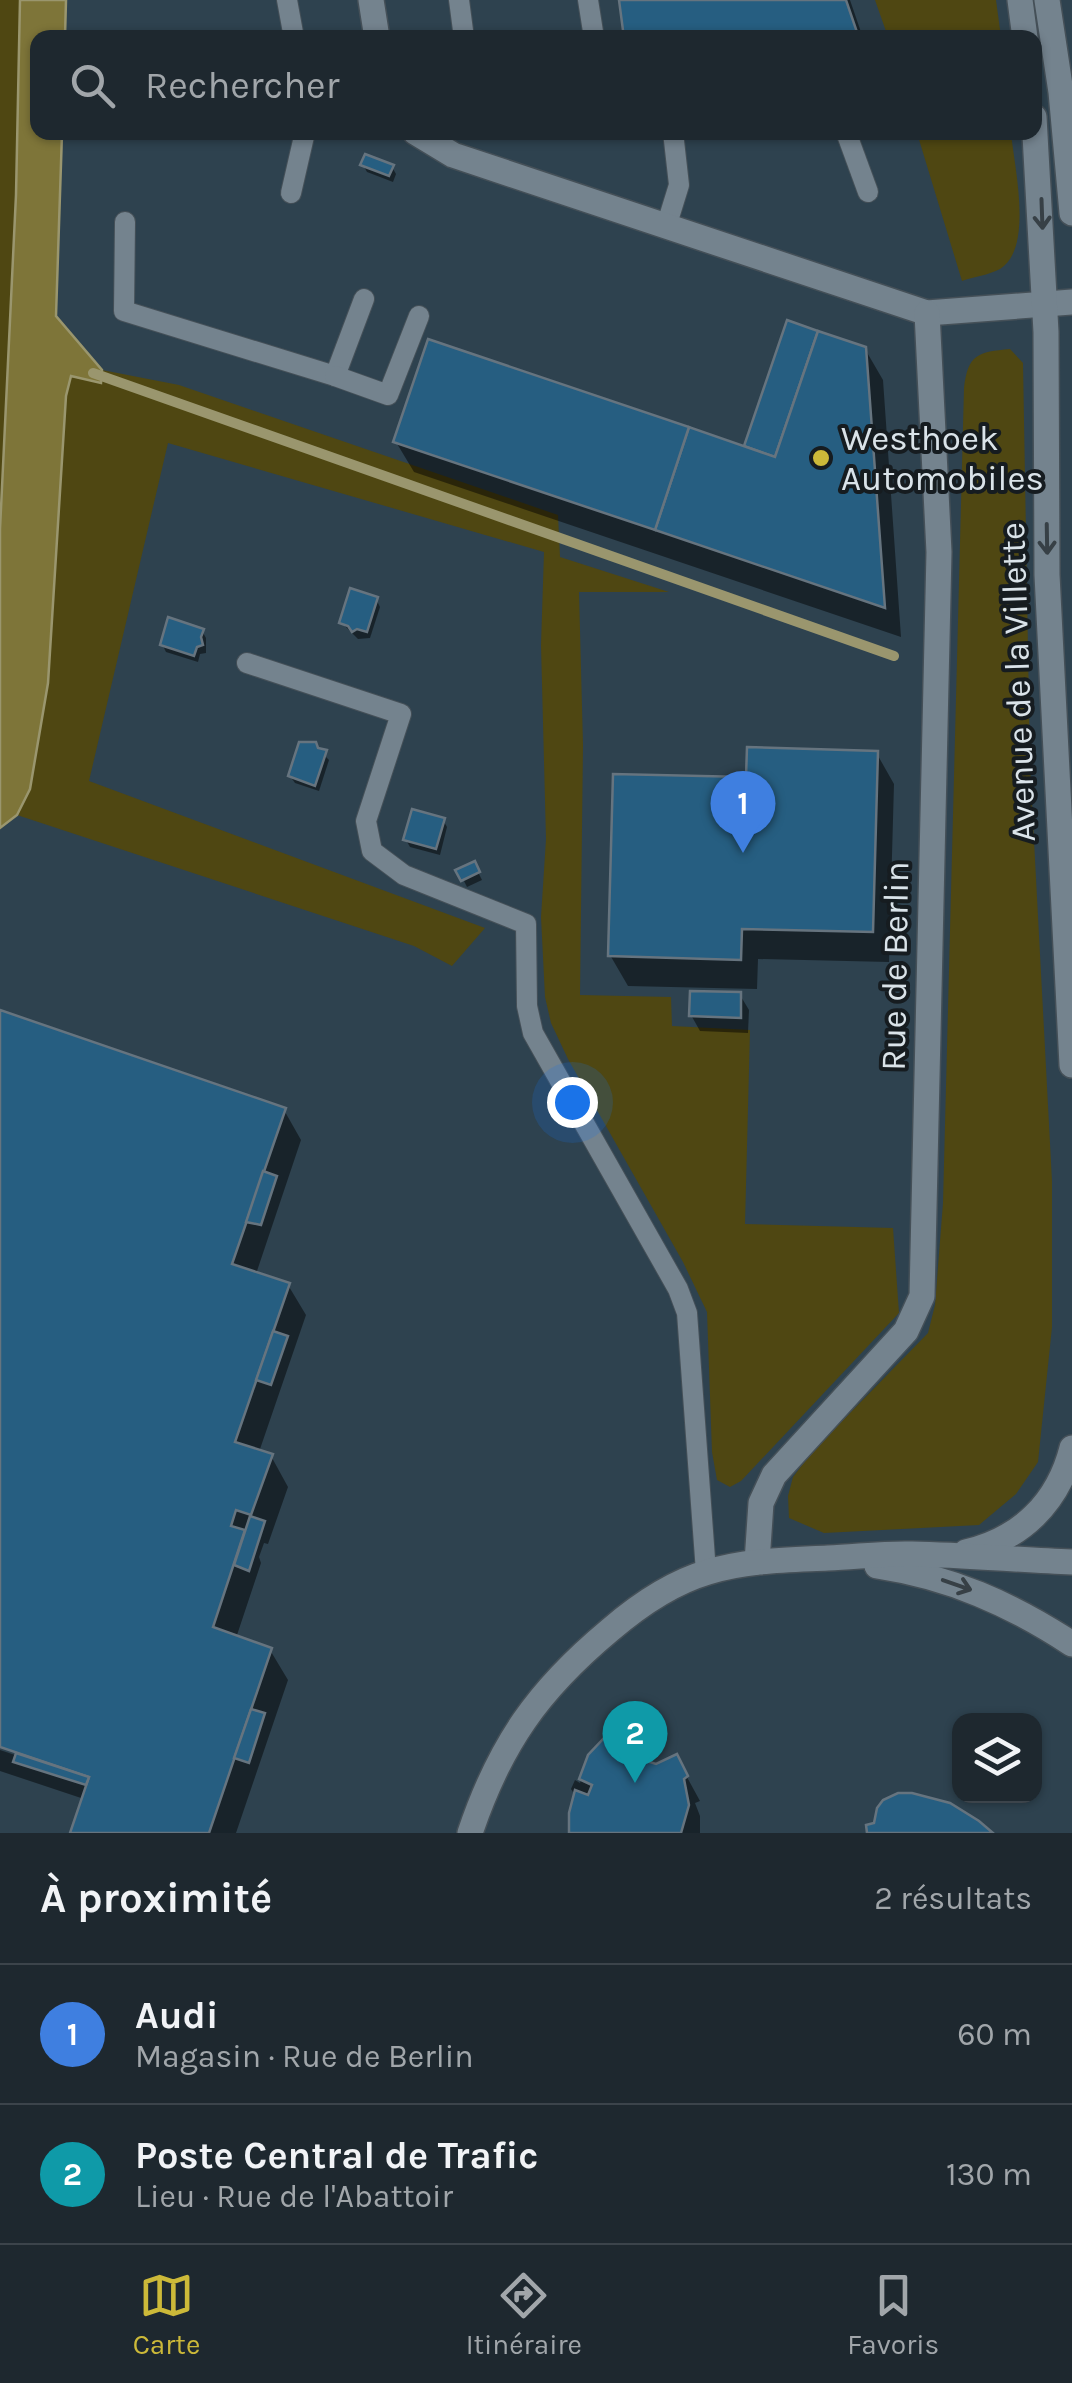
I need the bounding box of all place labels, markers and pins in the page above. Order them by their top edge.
place label: Westhoek Automobiles [841,418,1044,499]
marker: Westhoek Automobiles [810,447,832,469]
pin: 1 [710,770,776,853]
pin: 2 [602,1700,668,1783]

